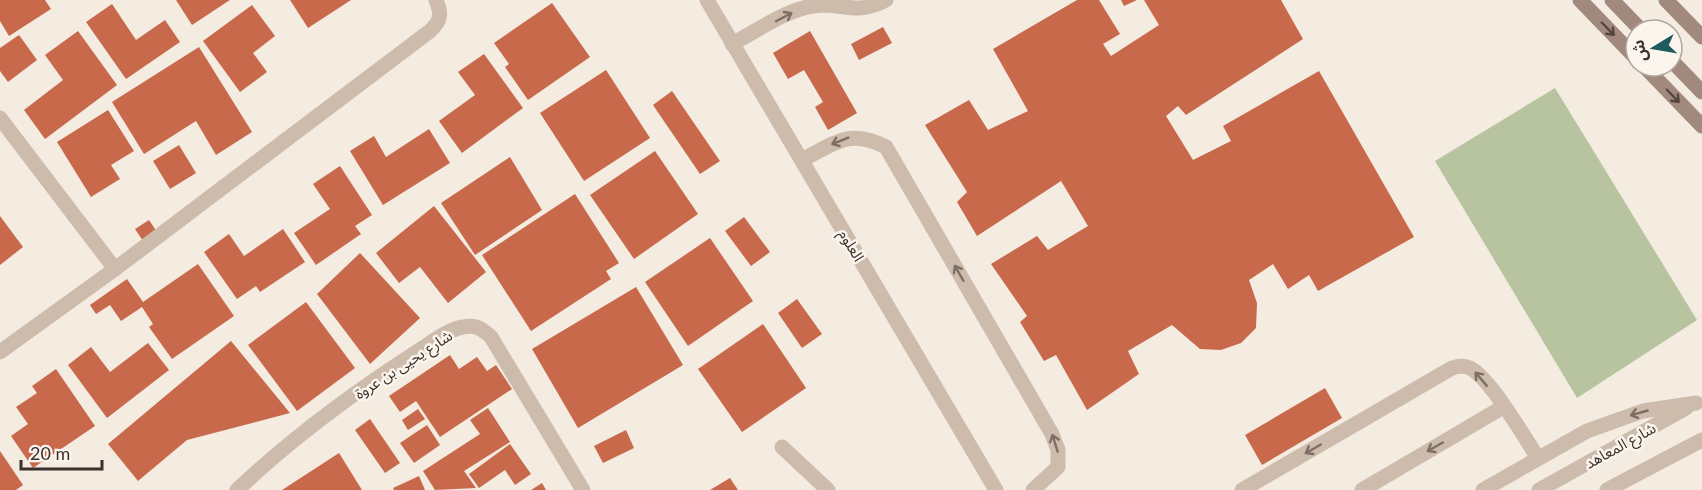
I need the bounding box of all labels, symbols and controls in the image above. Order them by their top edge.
one-way arrow [775,10,793,22]
north arrow [1624,18,1684,78]
one-way arrow [1601,21,1615,36]
text: ش [1627,38,1651,64]
one-way arrow [1666,88,1680,103]
one-way arrow [832,137,850,148]
street label: العلوم [833,226,869,266]
one-way arrow [953,265,964,283]
street label: شارع يحيى بن عروة [351,326,458,406]
one-way arrow [1474,372,1488,387]
one-way arrow [1630,408,1649,419]
street label: شارع المعاهد [1582,418,1661,475]
scale bar [21,433,102,471]
one-way arrow [1048,434,1059,453]
text: 20 m [30,442,70,464]
one-way arrow [1427,442,1444,454]
one-way arrow [1305,443,1322,455]

